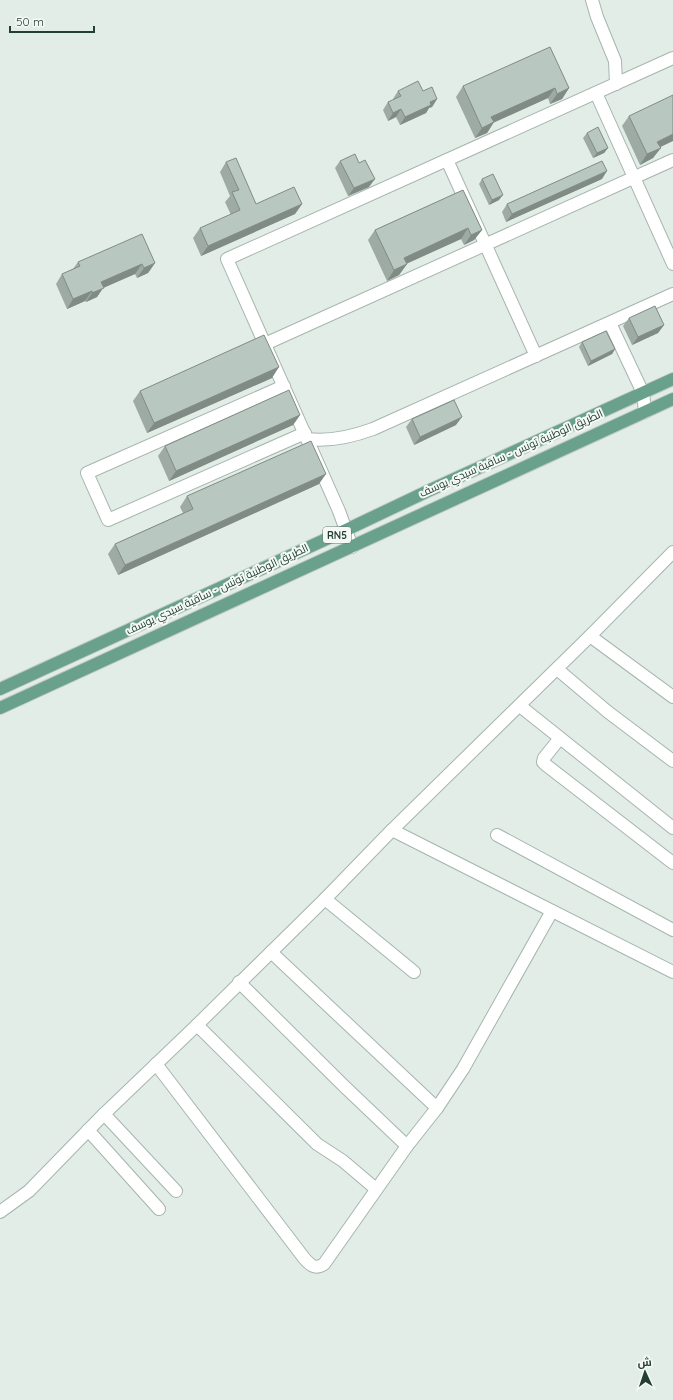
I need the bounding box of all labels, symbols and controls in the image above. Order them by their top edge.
scale bar [10,8,94,34]
text: 50 m [16,14,44,29]
street label: الطريق الوطنية تونس - ساقية سيدي يوسف [417,406,606,502]
road number: RN5 [323,527,351,543]
street label: الطريق الوطنية تونس - ساقية سيدي يوسف [124,541,311,639]
north arrow [625,1352,665,1392]
text: ش [637,1355,652,1369]

